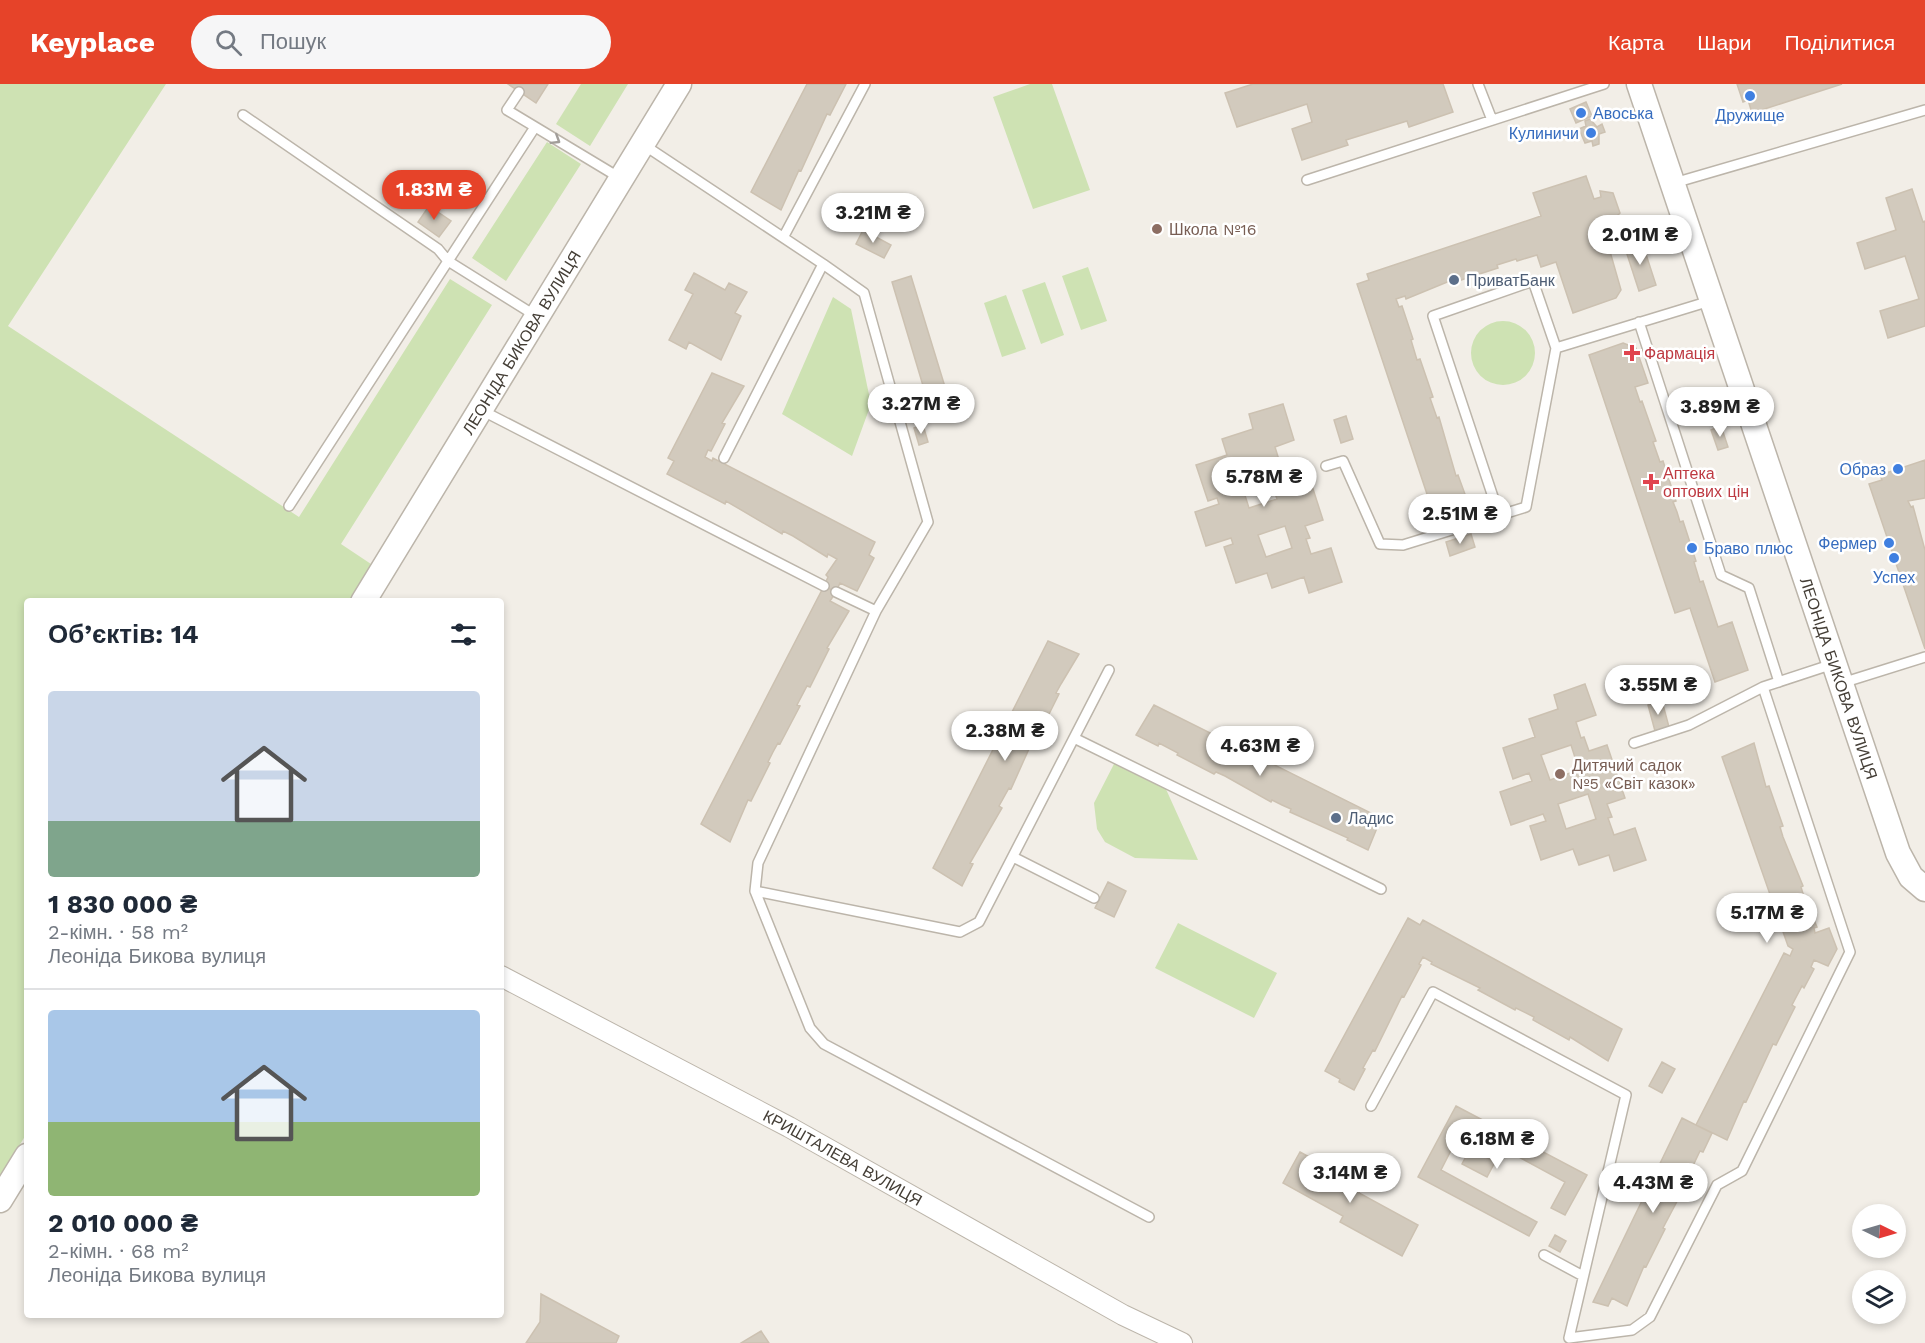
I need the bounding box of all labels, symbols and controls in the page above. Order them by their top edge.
search box [191,15,611,69]
text: Keyplace [30,26,155,59]
icon: search [212,26,245,59]
text: Пошук [260,29,326,54]
text: Карта [1608,30,1664,55]
text: Шари [1697,30,1752,55]
text: Поділитися [1785,30,1895,55]
marker: Дружище [1743,89,1757,103]
place label: Авоська [1593,104,1654,123]
marker: Авоська [1574,106,1588,120]
place label: Дружище [1715,106,1785,125]
place label: Кулиничи [1509,124,1579,143]
marker: Кулиничи [1584,126,1598,140]
one-way arrow [550,133,560,145]
pin: 1.83M ₴ [379,170,489,221]
text: 1.83M ₴ [396,177,472,201]
pin: 3.21M ₴ [818,193,928,244]
text: 3.21M ₴ [835,200,911,224]
pin: 2.01M ₴ [1585,215,1695,266]
place label: Школа №16 [1169,220,1257,239]
marker: Школа №16 [1150,222,1164,236]
text: 2.01M ₴ [1602,222,1678,246]
street label: ЛЕОНІДА БИКОВА ВУЛИЦЯ [458,247,585,438]
place label: ПриватБанк [1466,271,1556,290]
marker: ПриватБанк [1447,273,1461,287]
place label: Фармація [1644,344,1715,363]
marker: Фармація [1625,346,1639,360]
pin: 3.27M ₴ [866,384,976,435]
pin: 3.89M ₴ [1665,387,1775,438]
text: 3.27M ₴ [882,391,960,415]
text: 3.89M ₴ [1680,394,1760,418]
pin: 5.78M ₴ [1209,457,1319,508]
place label: Образ [1839,460,1886,479]
marker: Образ [1891,462,1905,476]
text: 5.78M ₴ [1226,464,1302,488]
place label: Аптека оптових цін [1663,464,1749,501]
marker: Аптека оптових цін [1644,475,1658,489]
pin: 2.51M ₴ [1405,494,1515,545]
text: 2.51M ₴ [1422,501,1498,525]
place label: Фермер [1818,534,1877,553]
marker: Фермер [1882,536,1896,550]
place label: Браво плюс [1704,539,1793,558]
marker: Браво плюс [1685,541,1699,555]
marker: Успех [1887,551,1901,565]
place label: Успех [1873,568,1915,587]
street label: ЛЕОНІДА БИКОВА ВУЛИЦЯ [1796,575,1882,782]
icon: filters [447,618,480,651]
text: Об’єктів: 14 [48,619,199,649]
pin: 3.55M ₴ [1603,665,1713,716]
text: 3.55M ₴ [1619,672,1697,696]
pin: 2.38M ₴ [950,711,1060,762]
text: 2.38M ₴ [965,718,1045,742]
pin: 4.63M ₴ [1205,726,1315,777]
icon: home [210,730,318,838]
text: 4.63M ₴ [1220,733,1300,757]
place label: Дитячий садок №5 «Світ казок» [1572,756,1696,793]
marker: Дитячий садок №5 «Світ казок» [1553,767,1567,781]
place label: Ладис [1348,809,1394,828]
marker: Ладис [1329,811,1343,825]
text: 1 830 000 ₴ [48,889,197,919]
pin: 5.17M ₴ [1712,893,1822,944]
text: 5.17M ₴ [1730,900,1804,924]
text: 2-кімн. · 58 m² [48,920,188,944]
text: Леоніда Бикова вулиця [48,944,266,968]
icon: home [210,1049,318,1157]
street label: КРИШТАЛЕВА ВУЛИЦЯ [760,1106,926,1210]
pin: 6.18M ₴ [1442,1119,1552,1170]
text: 6.18M ₴ [1460,1126,1534,1150]
pin: 3.14M ₴ [1295,1153,1405,1204]
text: 3.14M ₴ [1313,1160,1387,1184]
pin: 4.43M ₴ [1598,1163,1708,1214]
text: 4.43M ₴ [1613,1170,1693,1194]
north arrow [1852,1204,1906,1258]
map controls [1852,1204,1906,1324]
text: 2 010 000 ₴ [48,1208,198,1238]
text: 2-кімн. · 68 m² [48,1239,189,1263]
text: Леоніда Бикова вулиця [48,1263,266,1287]
button: layers [1852,1270,1906,1324]

